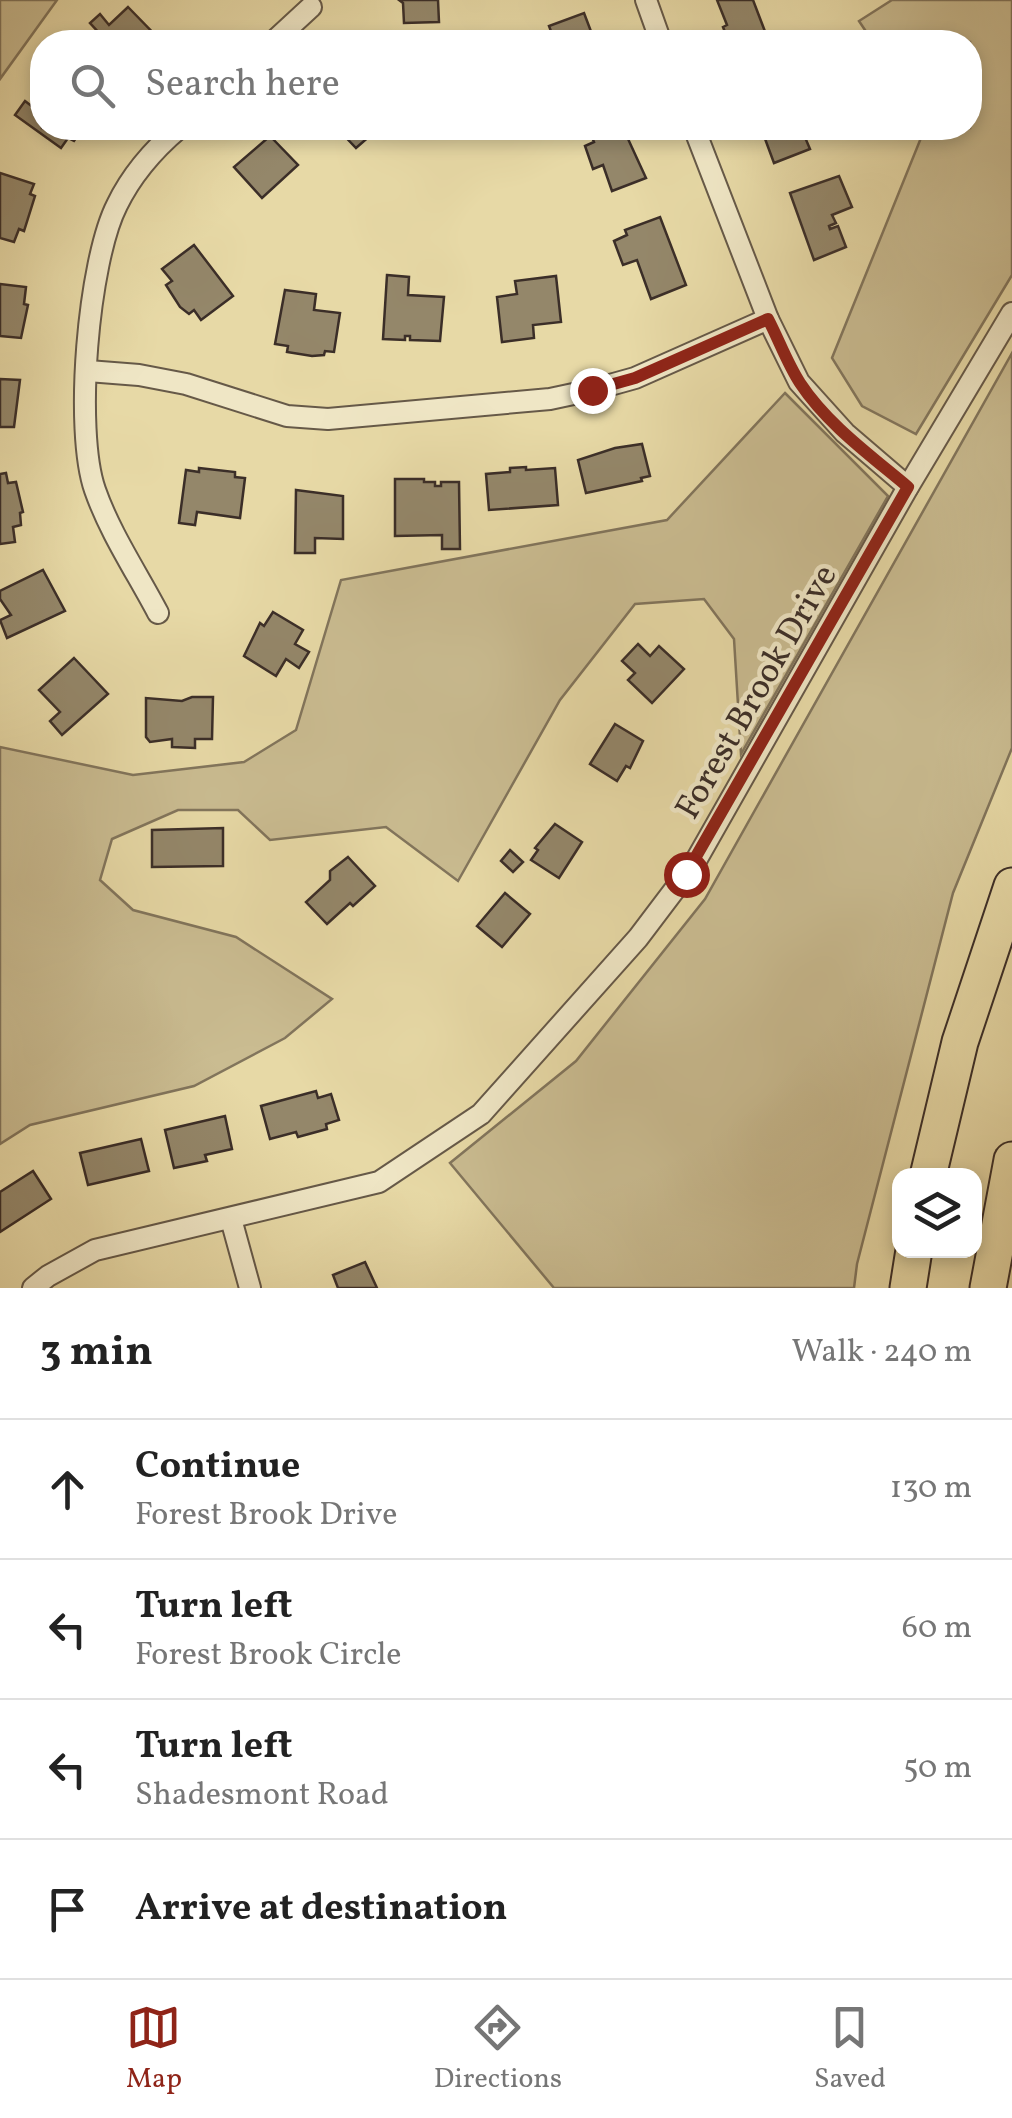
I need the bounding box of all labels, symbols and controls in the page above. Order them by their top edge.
search box [30,30,982,140]
icon: search [65,58,120,113]
text: Search here [145,59,340,112]
route end [570,368,616,414]
street label: Forest Brook Drive [665,556,850,829]
route start [664,852,710,898]
map controls [892,1168,982,1258]
button: layers [892,1168,982,1258]
text: 3 min [40,1324,153,1383]
text: Walk · 240 m [791,1331,972,1375]
text: Continue [135,1441,300,1494]
icon: ahead [40,1462,95,1517]
text: 130 m [890,1467,972,1511]
text: Forest Brook Drive [135,1494,397,1538]
text: Turn left [135,1581,292,1634]
icon: left [40,1602,95,1657]
text: 60 m [902,1607,972,1651]
text: Forest Brook Circle [135,1634,401,1678]
text: Turn left [135,1721,292,1774]
icon: left [40,1742,95,1797]
text: 50 m [903,1747,972,1791]
text: Shadesmont Road [135,1774,389,1818]
icon: arrive [40,1882,95,1937]
text: Arrive at destination [135,1883,508,1936]
tab: Map [126,2000,182,2099]
tab: Directions [434,2000,562,2099]
tab: Saved [814,2000,886,2099]

